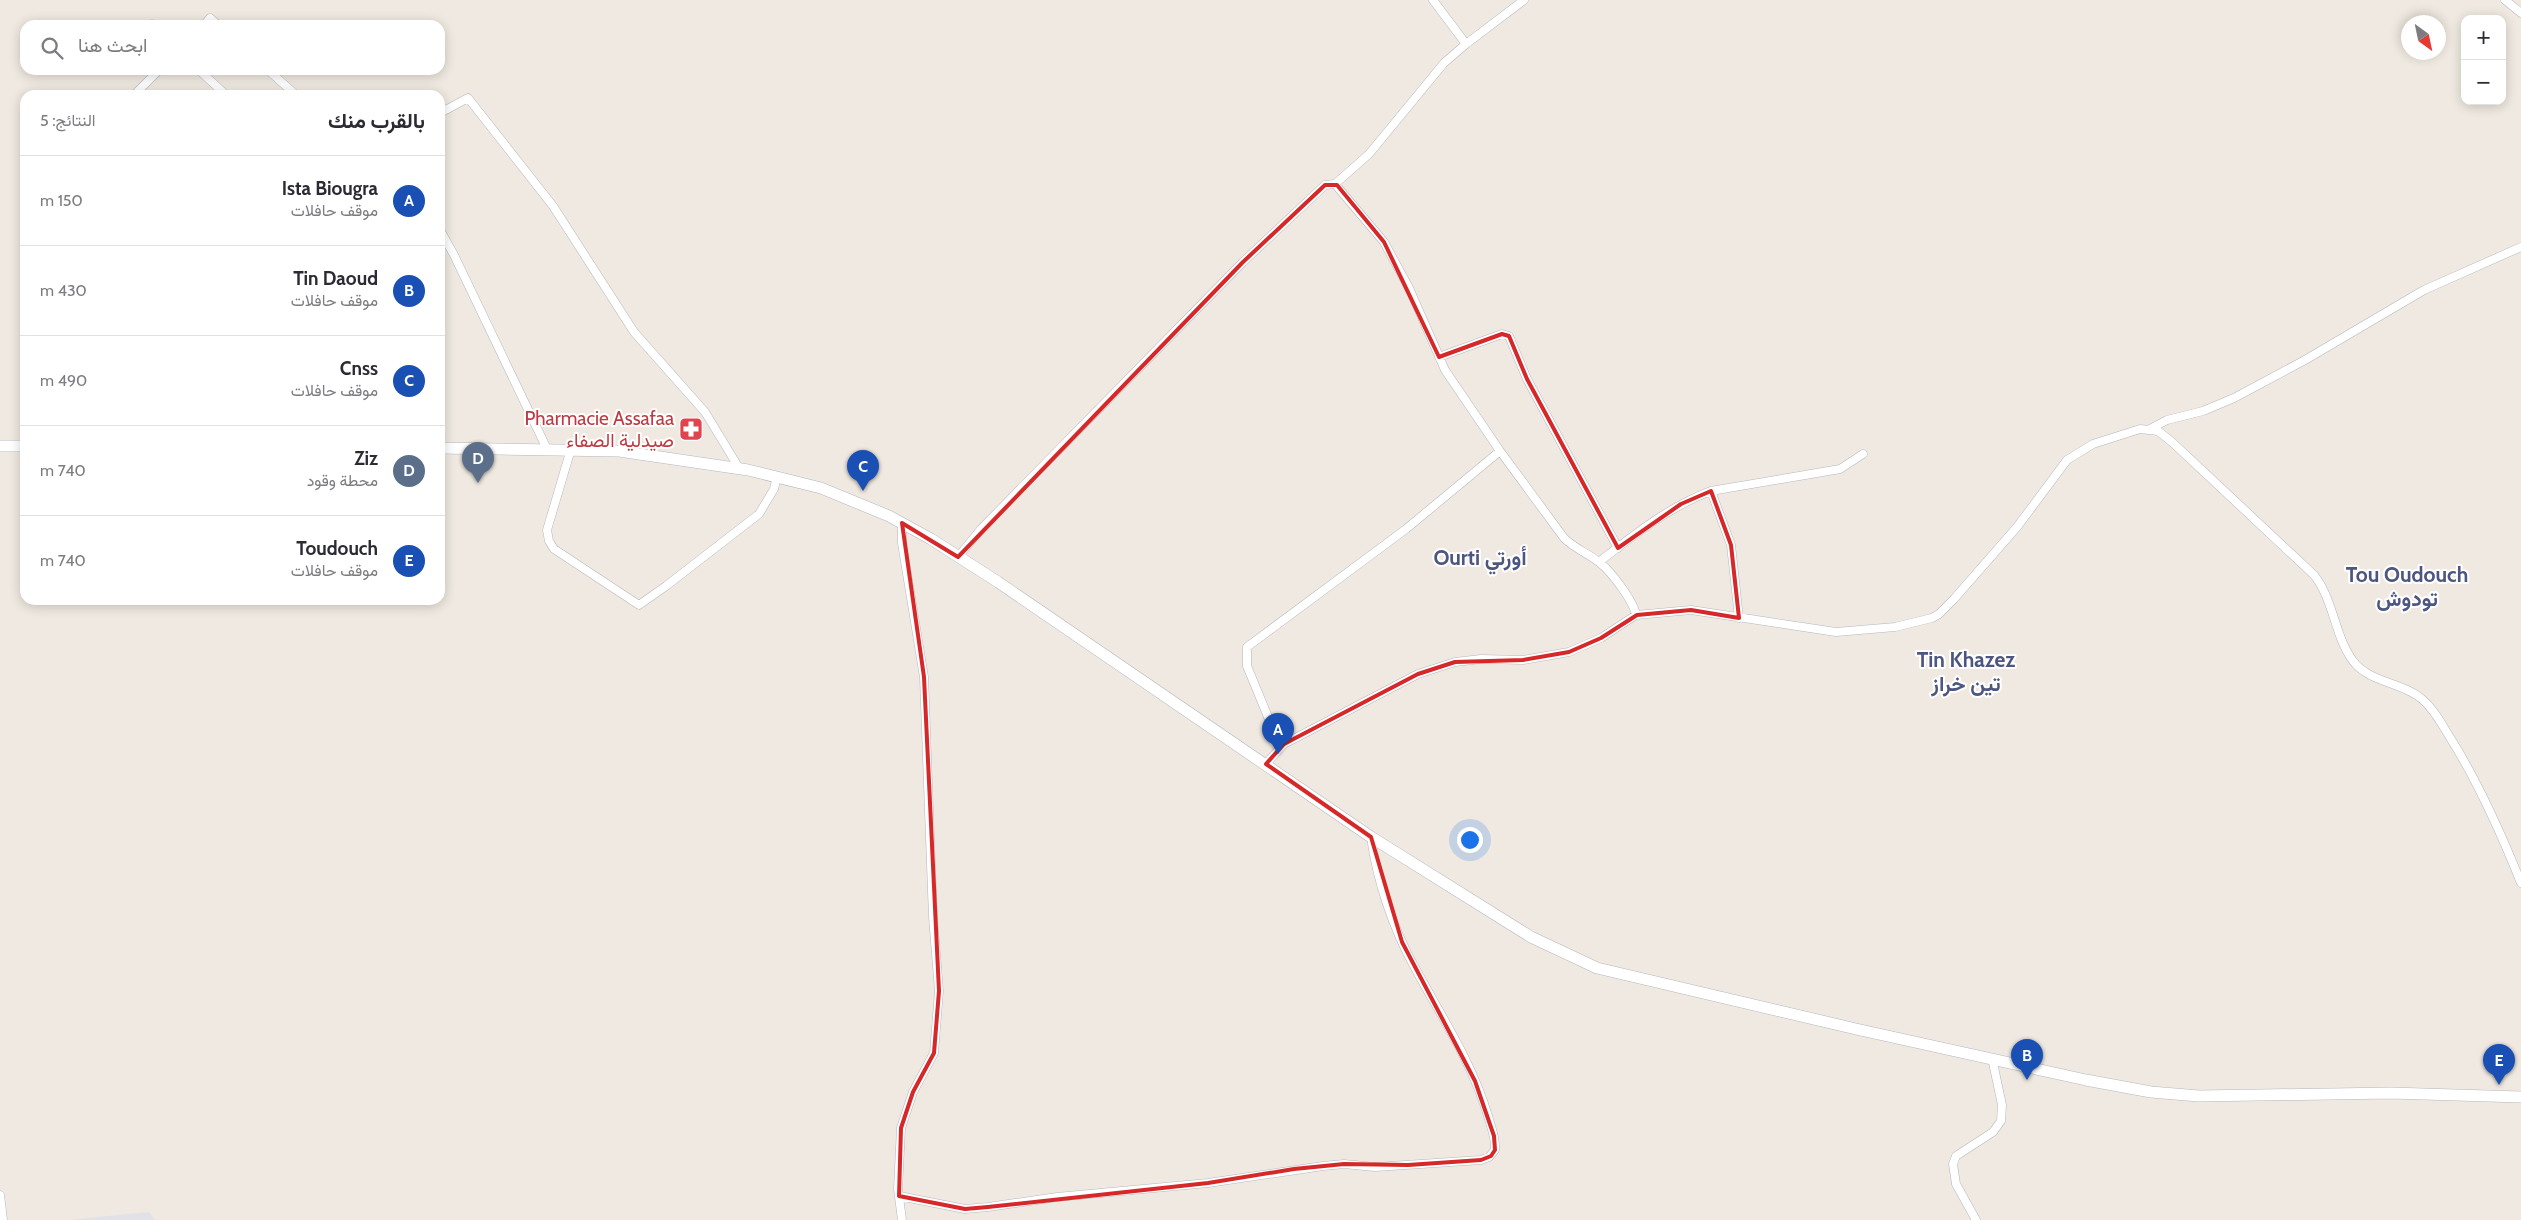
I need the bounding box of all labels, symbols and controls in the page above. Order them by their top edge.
north arrow [2401,15,2446,60]
map controls [2461,15,2506,105]
button: + [2461,15,2506,60]
search box [20,20,445,75]
icon: search [38,34,66,62]
text: ابحث هنا [78,34,147,57]
button: − [2461,60,2506,105]
text: بالقرب منك [328,108,425,133]
text: النتائج: 5 [40,111,96,130]
text: Ista Biougra [282,177,378,200]
text: 150 m [40,191,83,210]
text: A [404,191,414,210]
text: موقف حافلات [291,201,378,220]
text: Tin Daoud [293,267,378,290]
text: 430 m [40,281,87,300]
text: B [404,281,414,300]
text: موقف حافلات [291,291,378,310]
text: Cnss [340,357,378,380]
text: 490 m [40,371,87,390]
text: C [404,371,414,390]
text: موقف حافلات [291,381,378,400]
place label: Pharmacie Assafaa صيدلية الصفاء [524,407,674,452]
pharmacy icon: Pharmacie Assafaa صيدلية الصفاء [678,416,704,442]
pin: D [462,442,494,483]
text: Ziz [354,447,378,470]
pin: C [847,450,879,491]
text: 740 m [40,461,86,480]
text: D [403,461,415,480]
text: محطة وقود [307,471,378,490]
text: Toudouch [296,537,378,560]
district label: Ourti أورتي [1433,545,1527,575]
text: 740 m [40,551,86,570]
text: E [404,551,414,570]
text: موقف حافلات [291,561,378,580]
district label: Tou Oudouch تودوش [2346,562,2468,612]
district label: Tin Khazez تين خراز [1917,647,2015,697]
pin: A [1262,713,1294,754]
your location [1457,827,1483,853]
pin: B [2011,1039,2043,1080]
pin: E [2483,1044,2515,1085]

